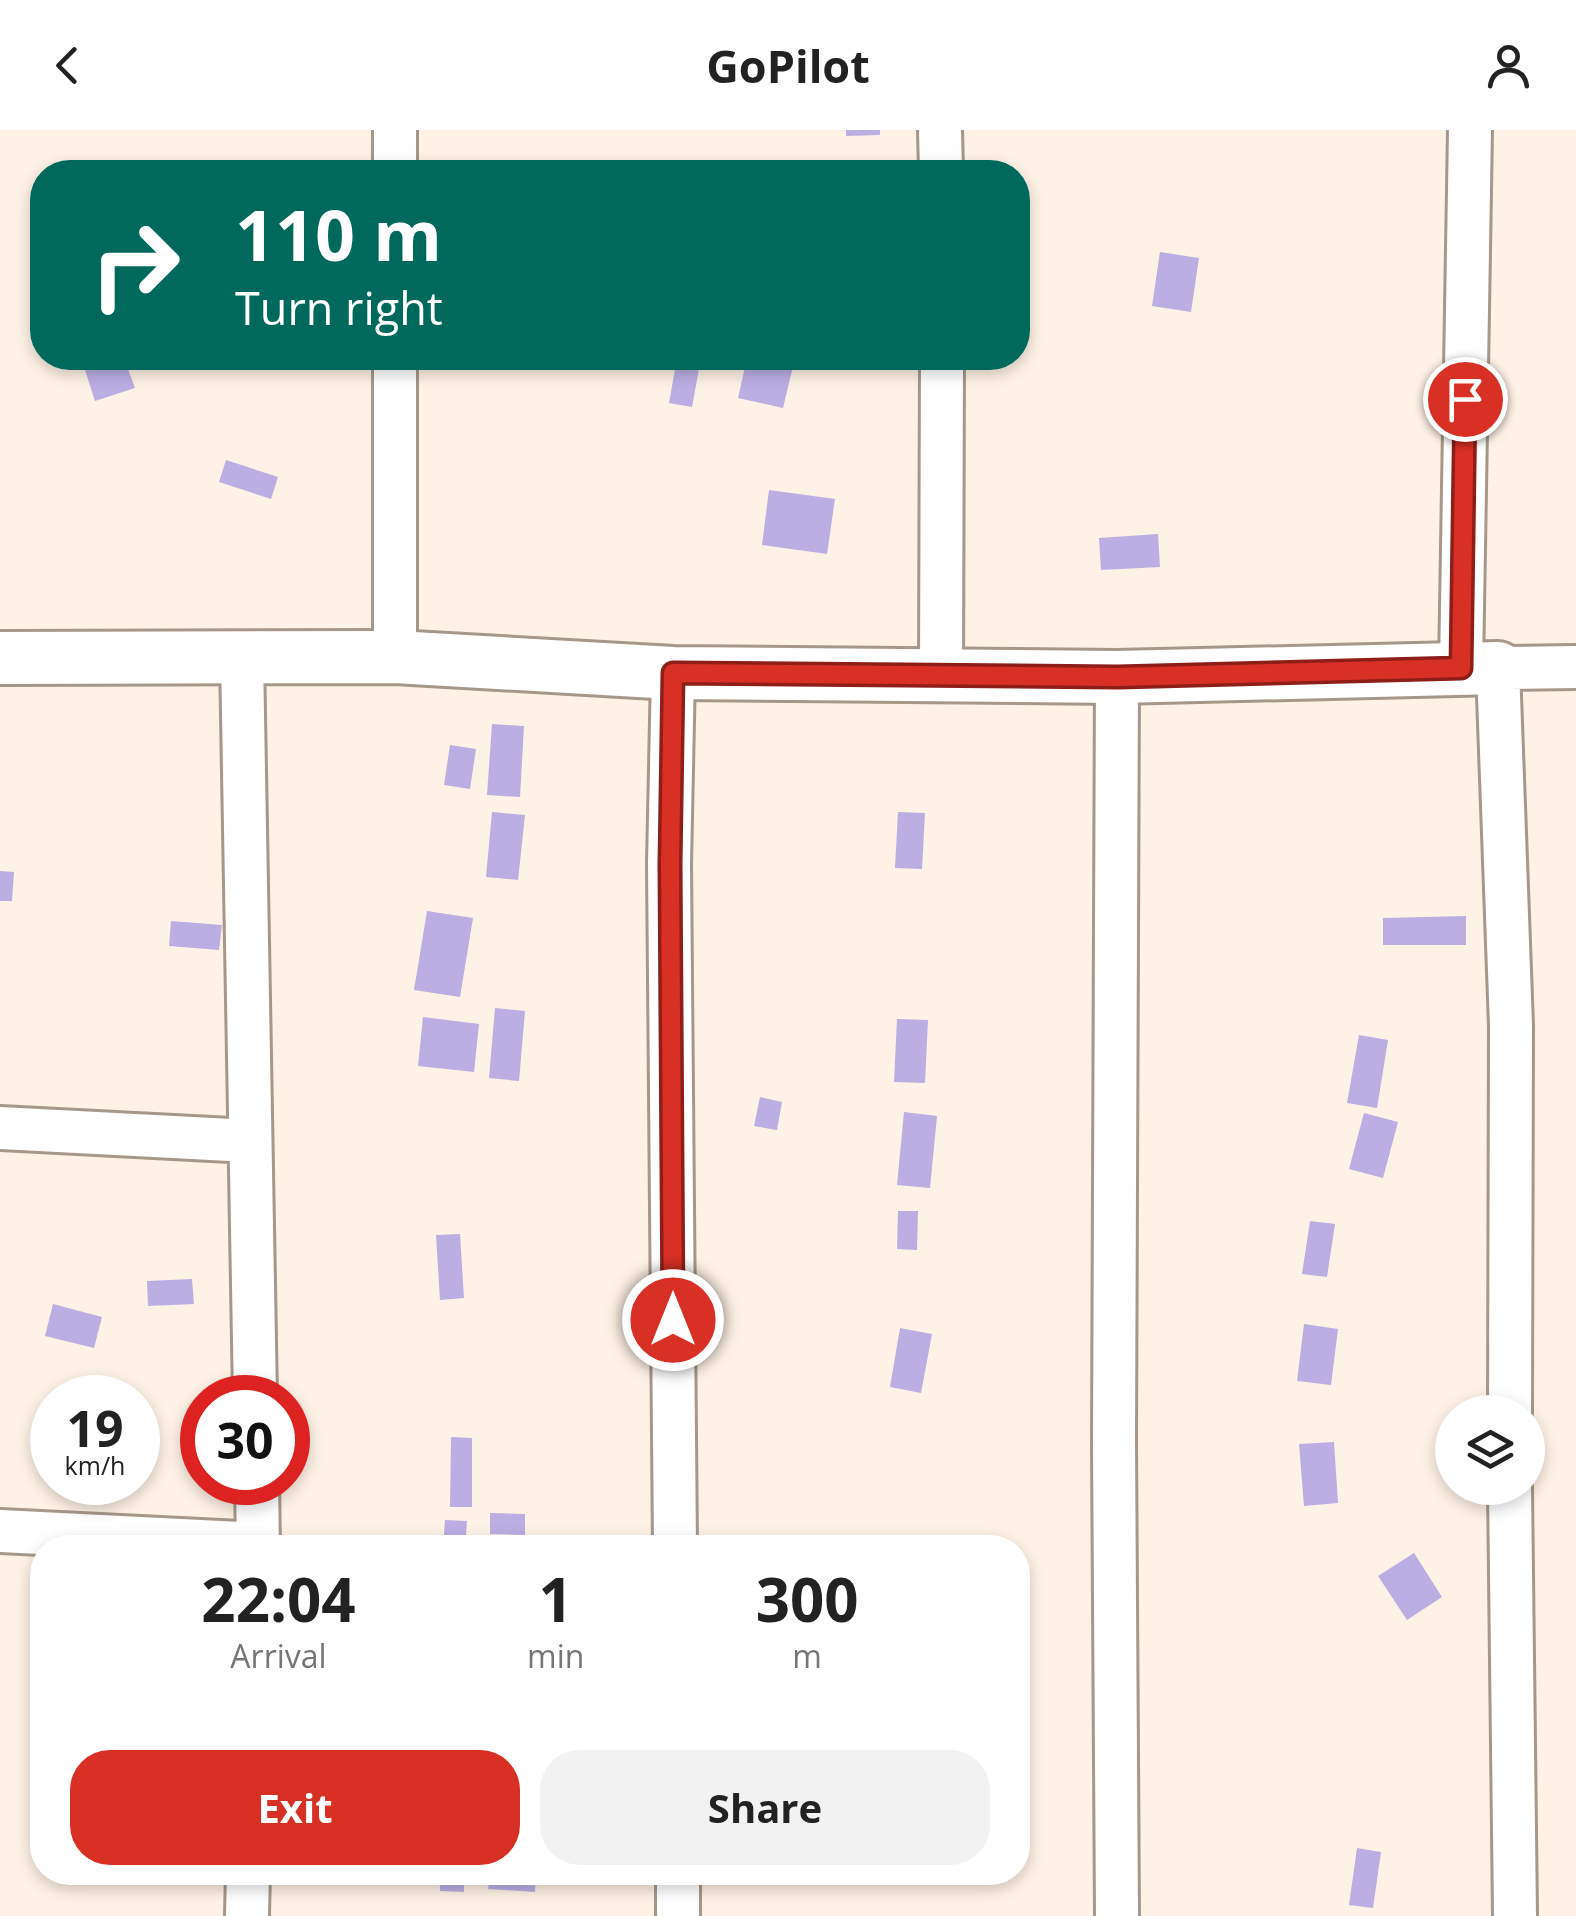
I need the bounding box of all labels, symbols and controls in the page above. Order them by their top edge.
text: GoPilot [706,35,870,96]
icon: back [40,38,95,93]
icon: person [1481,38,1536,93]
text: 110 m [235,186,442,282]
icon: right [70,200,200,330]
text: Turn right [235,277,443,338]
pin [1423,357,1508,442]
icon: arrive [1438,372,1493,427]
position arrow [621,1268,725,1372]
speed limit sign: 30 [180,1375,310,1505]
text: 19 [66,1394,124,1462]
map controls [1435,1395,1545,1505]
button: layers [1435,1395,1545,1505]
text: km/h [65,1448,125,1482]
text: 22:04 [201,1558,356,1640]
text: 1 [539,1558,573,1640]
text: 300 [756,1558,859,1640]
text: Arrival [230,1634,327,1677]
text: min [527,1634,584,1677]
text: m [792,1634,822,1677]
button: Exit [70,1750,520,1865]
button: Share [540,1750,990,1865]

